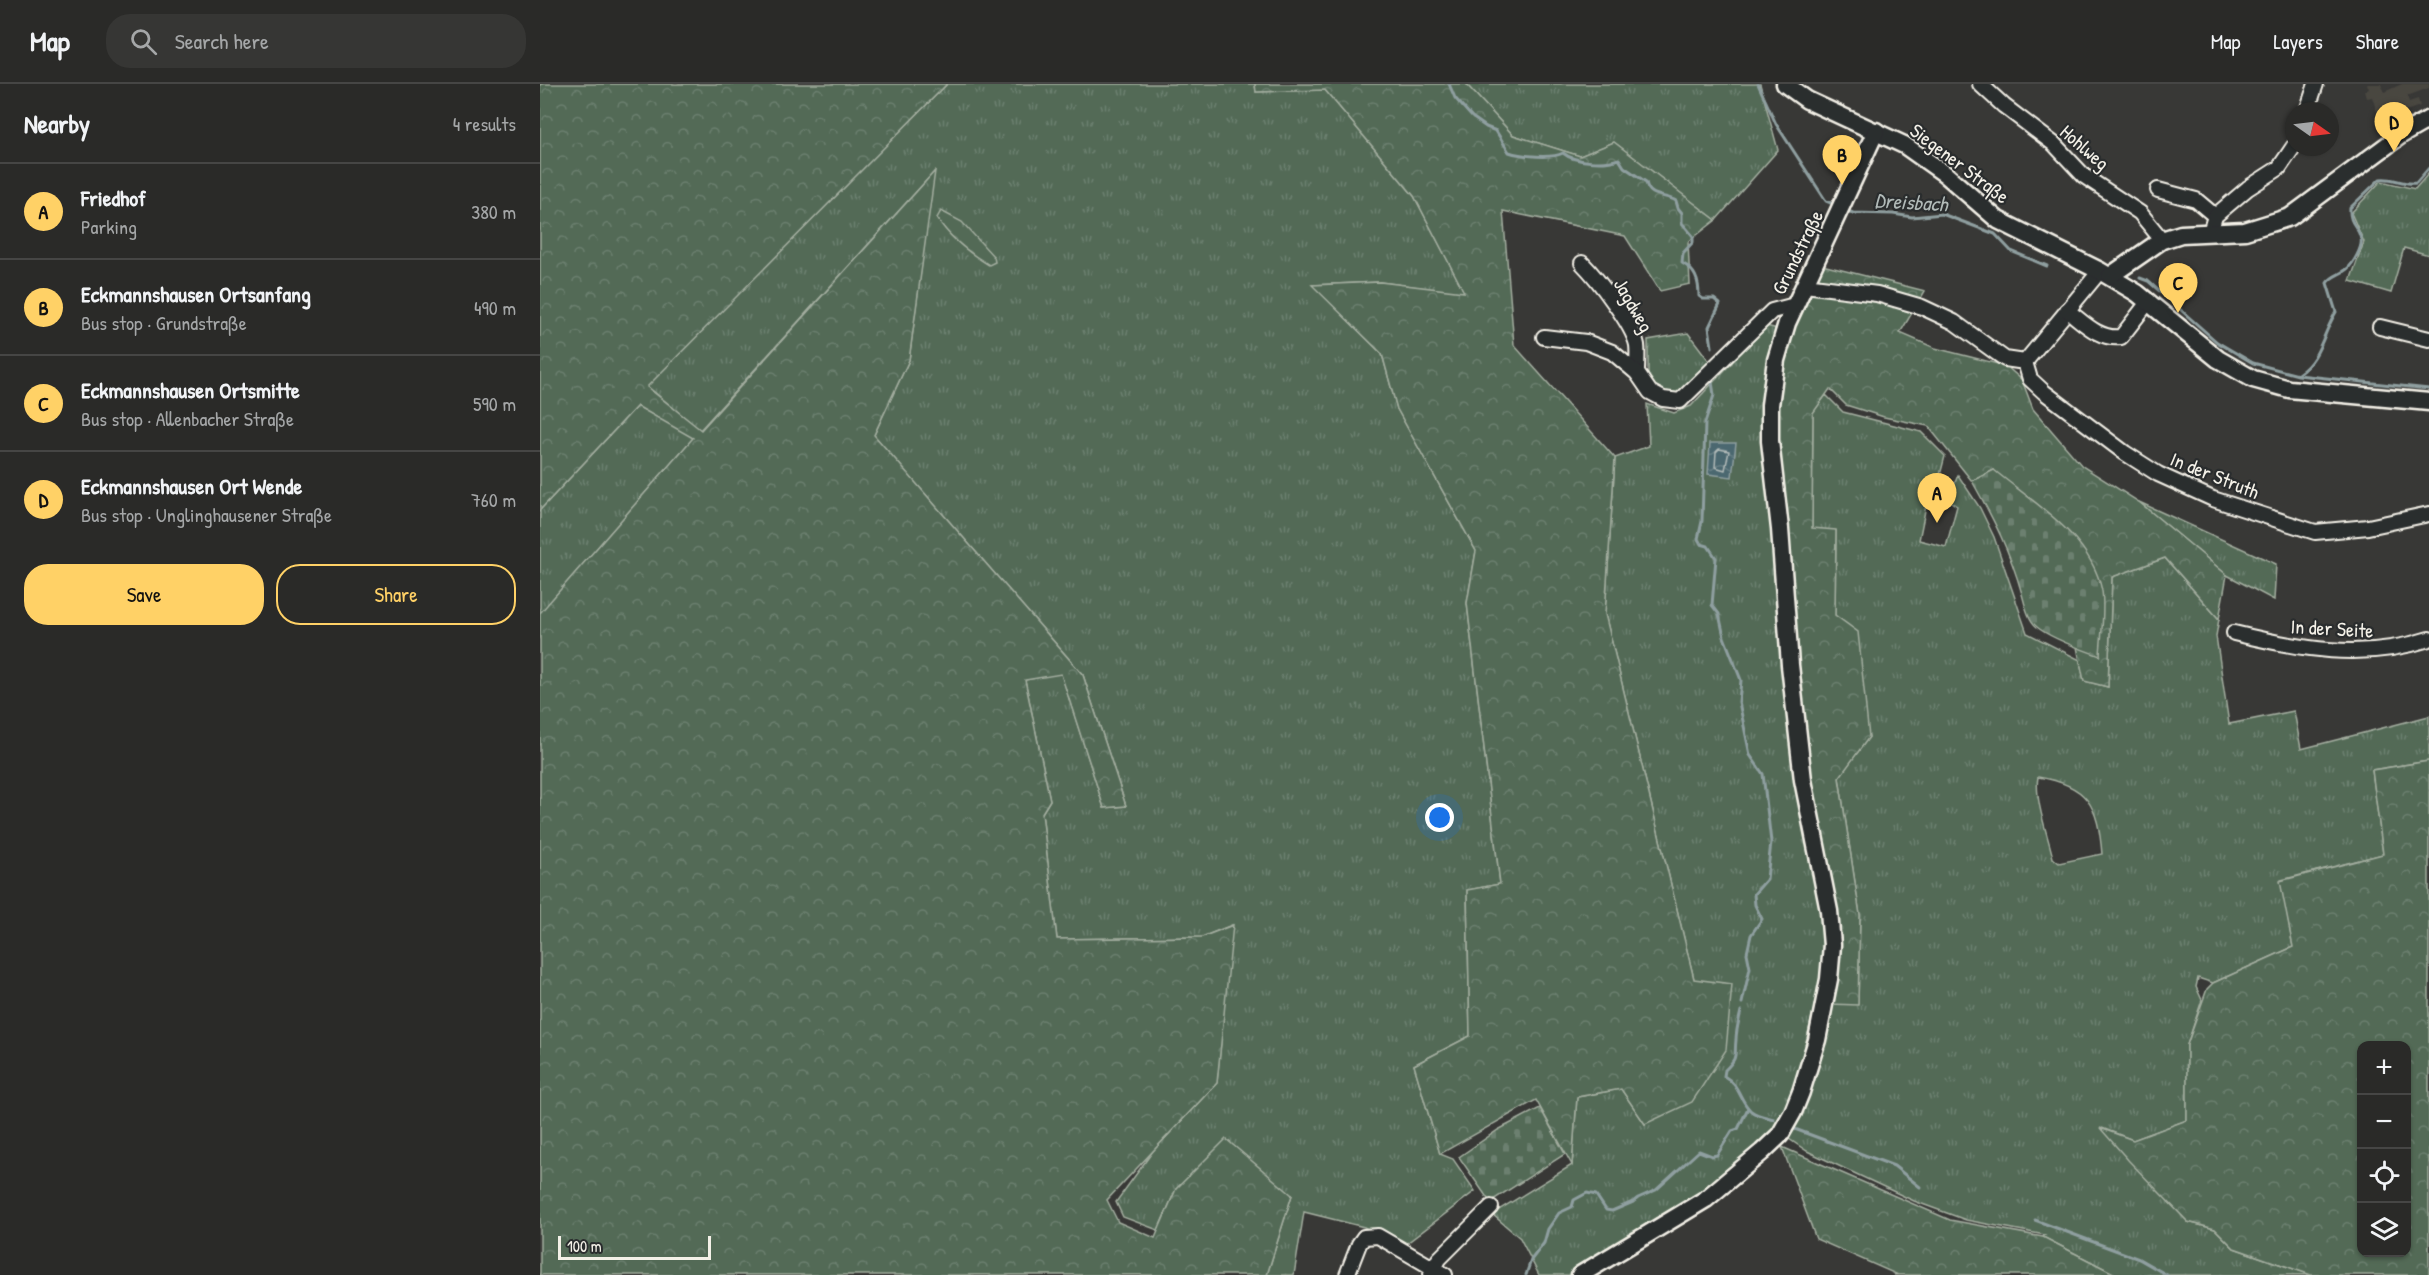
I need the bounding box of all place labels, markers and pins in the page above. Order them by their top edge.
pin: D [2374,103,2414,152]
pin: B [1822,135,1862,185]
pin: C [2158,264,2198,313]
pin: A [1918,474,1956,523]

